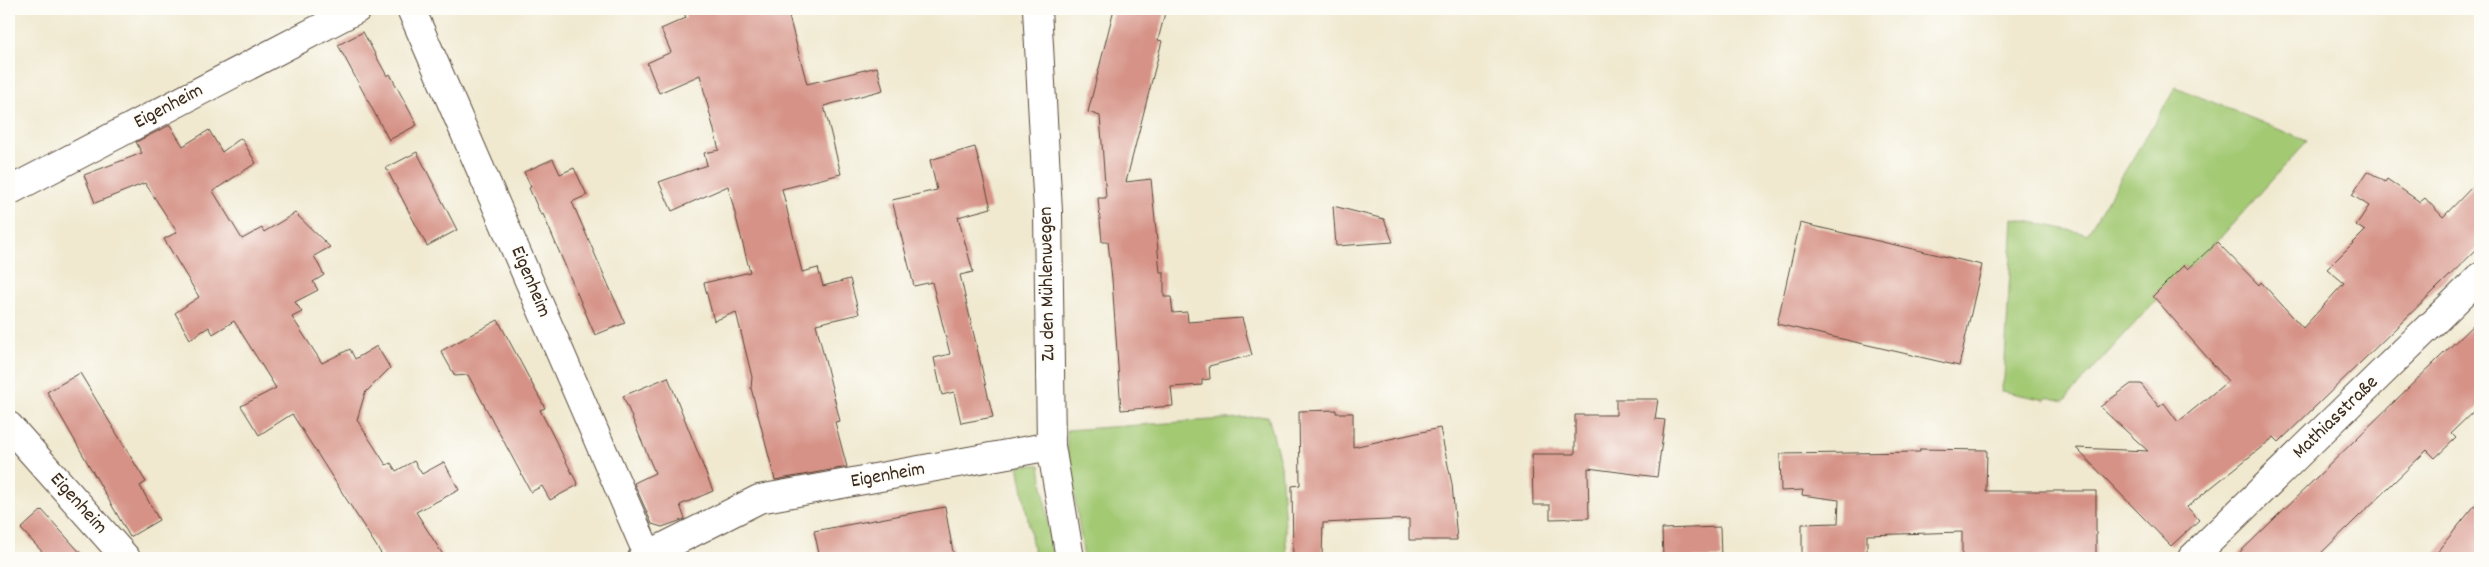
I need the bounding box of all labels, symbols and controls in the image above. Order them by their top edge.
street label: Eigenheim [129,77,209,137]
street label: Zu den Mühlenwegen [1033,206,1063,362]
street label: Eigenheim [502,242,558,322]
street label: Mathiasstraße [2287,370,2385,466]
street label: Eigenheim [849,456,927,496]
street label: Eigenheim [43,467,113,541]

